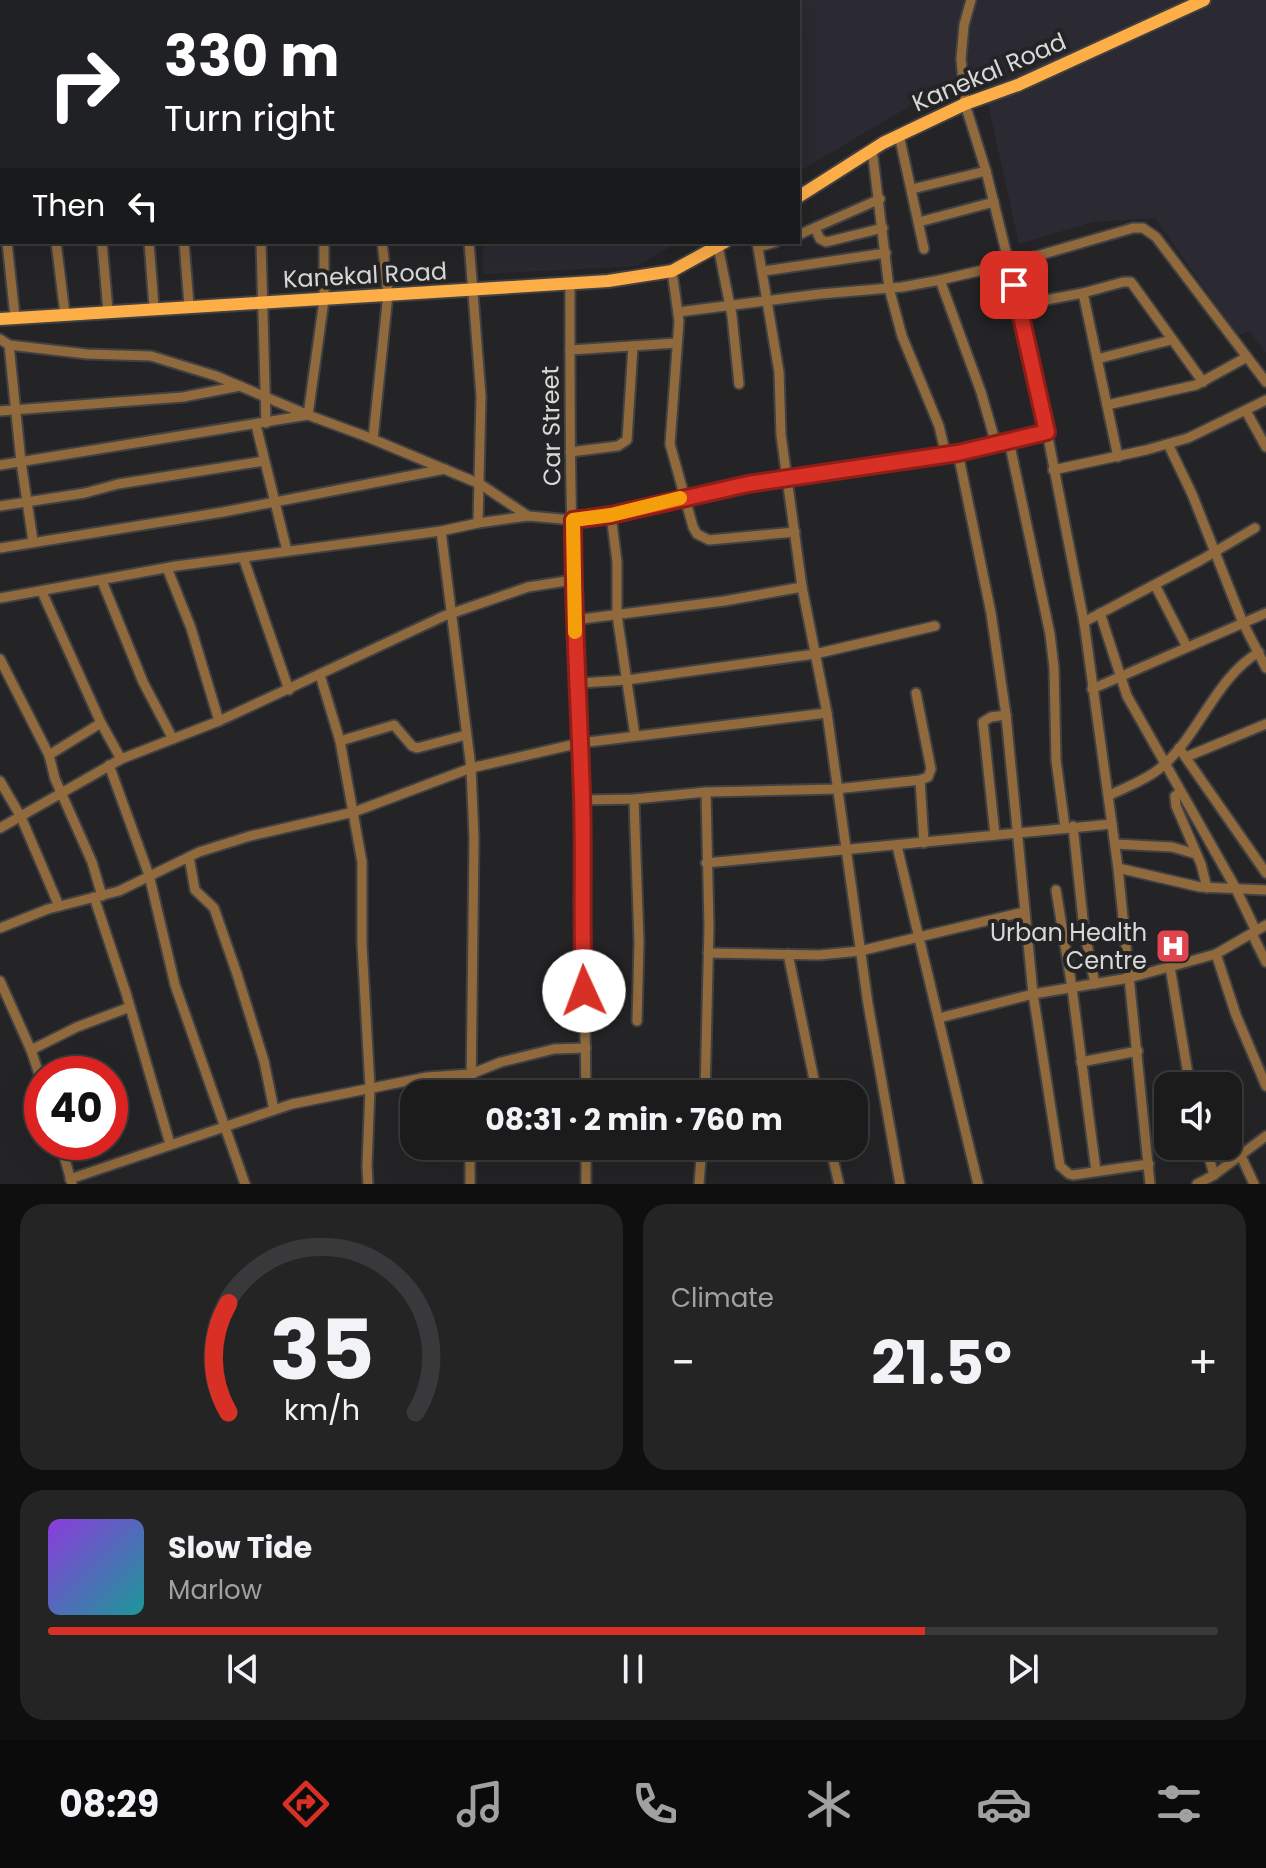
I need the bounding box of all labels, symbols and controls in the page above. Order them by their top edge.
text: 330 m [164,17,339,96]
street label: Kanekal Road [907,25,1071,119]
icon: right [32,32,136,136]
text: Turn right [164,93,335,144]
text: Then [32,184,105,227]
icon: left [121,184,165,228]
pin [980,251,1048,319]
street label: Kanekal Road [282,254,448,296]
icon: arrive [992,263,1036,307]
street label: Car Street [533,366,569,486]
place label: Urban Health Centre [990,916,1147,977]
hospital icon: Urban Health Centre [1154,927,1192,965]
position arrow [542,949,626,1033]
speed limit sign: 40 [24,1056,128,1160]
map controls [1154,1072,1242,1160]
button: sound [1154,1072,1242,1160]
text: 08:31 · 2 min · 760 m [485,1098,783,1141]
text: Climate [671,1280,774,1316]
text: 35 [269,1292,374,1408]
text: 21.5° [871,1321,1012,1405]
text: − [671,1332,695,1393]
text: + [1188,1332,1218,1393]
text: km/h [283,1390,360,1430]
text: Slow Tide [168,1526,312,1569]
text: Marlow [168,1572,262,1608]
icon: previous [221,1647,265,1691]
icon: pause [611,1647,655,1691]
icon: next [1001,1647,1045,1691]
icon: directions [278,1776,334,1832]
icon: music [452,1776,508,1832]
icon: phone [627,1776,683,1832]
icon: climate [801,1776,857,1832]
icon: car [976,1776,1032,1832]
icon: filters [1151,1776,1207,1832]
text: 08:29 [59,1779,159,1830]

